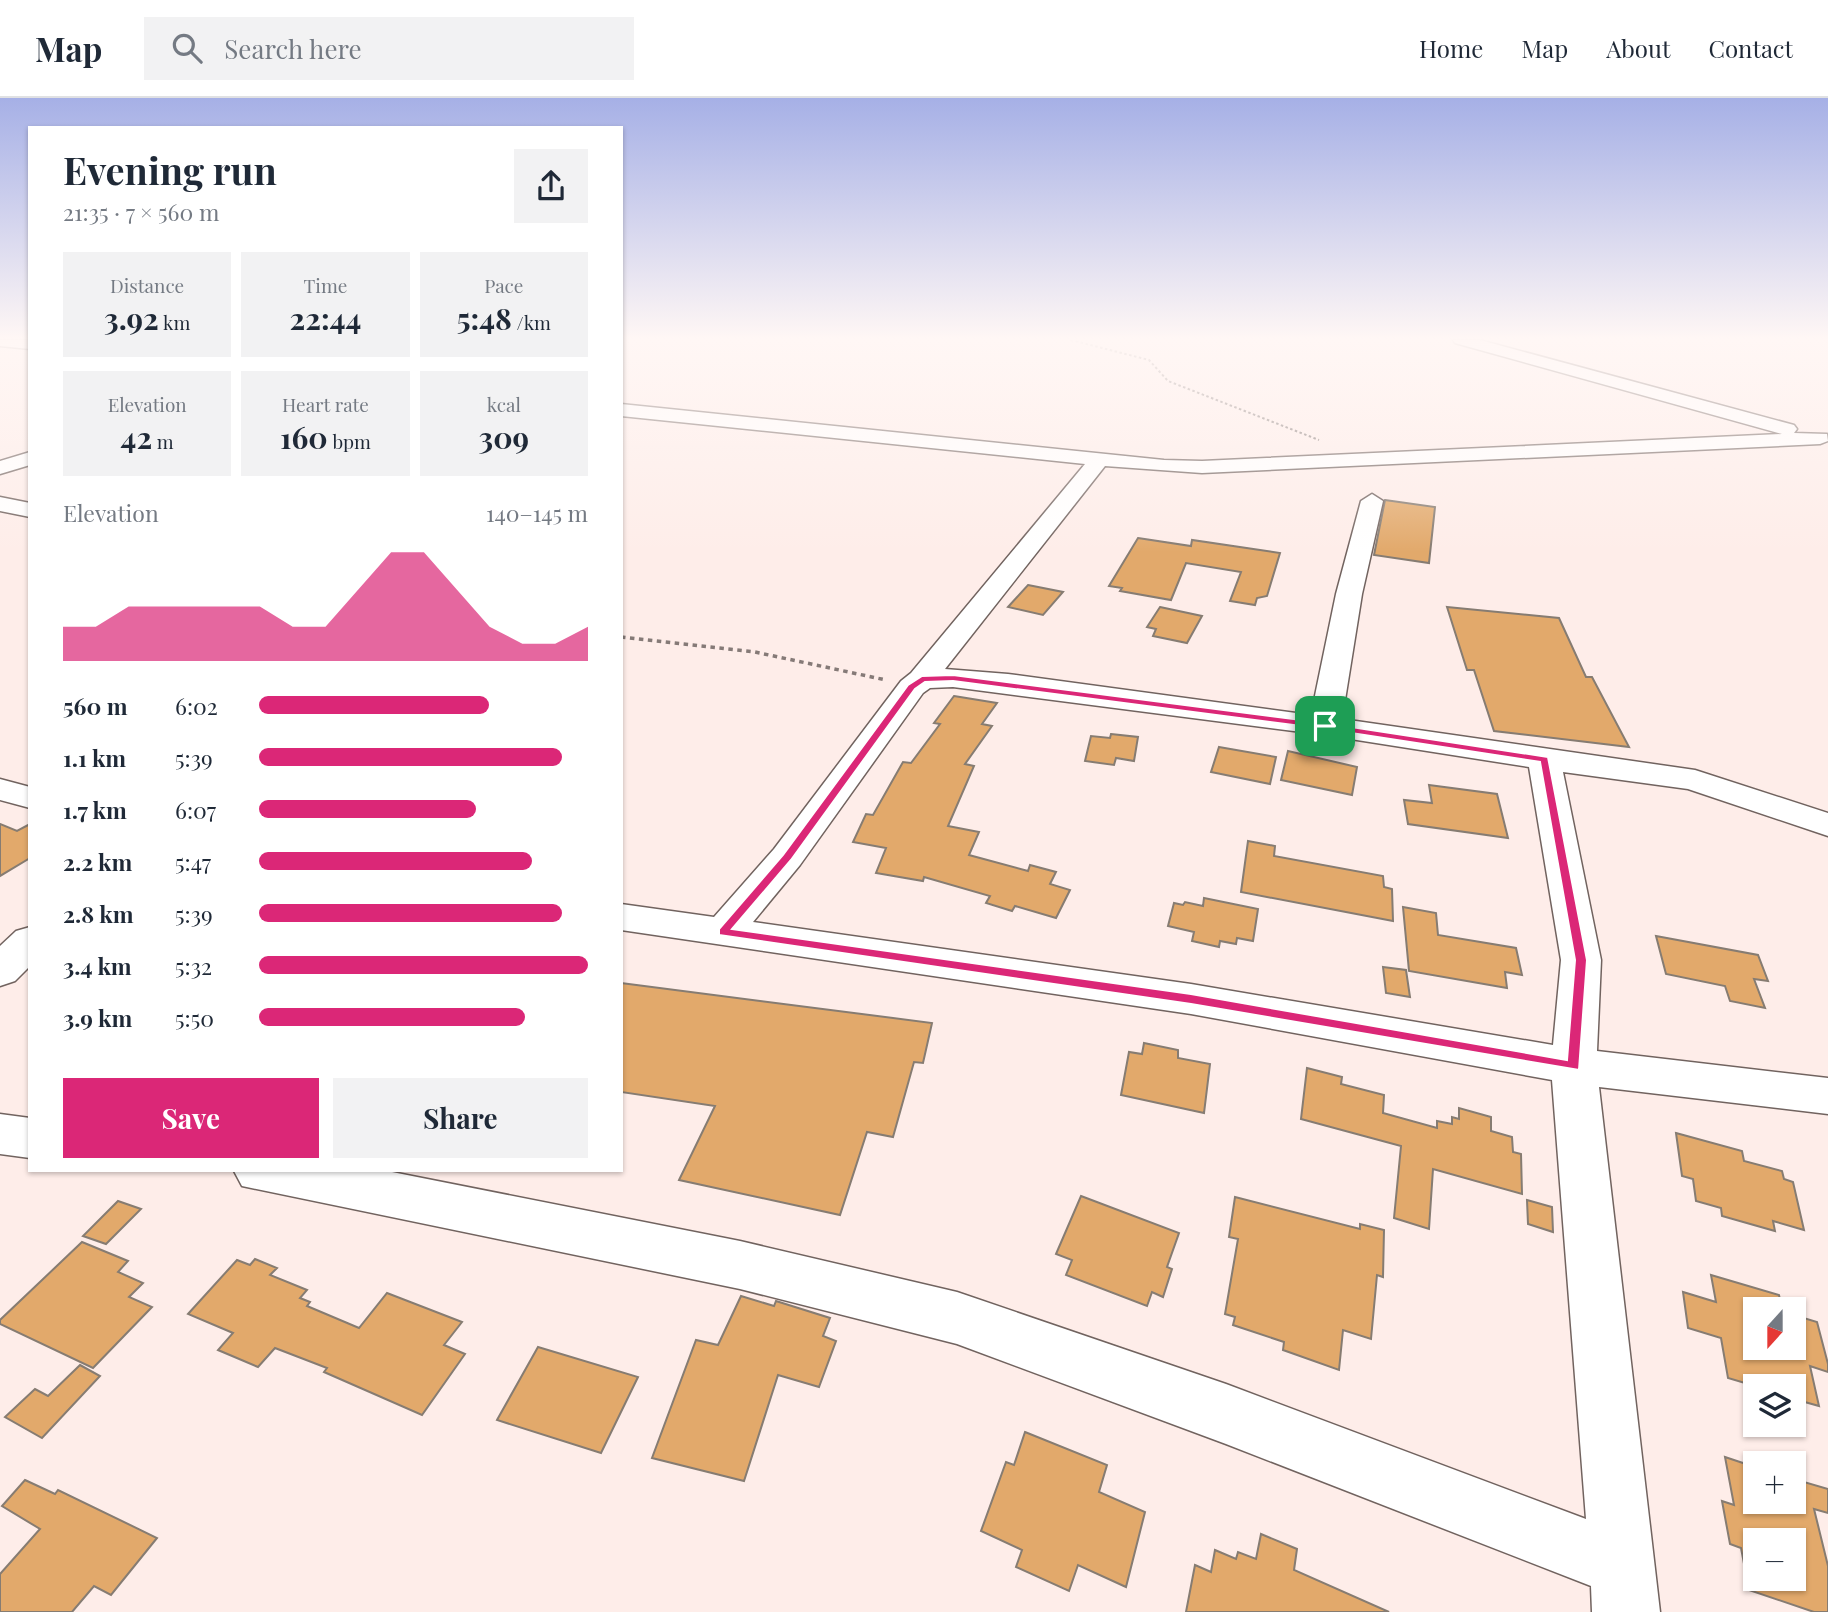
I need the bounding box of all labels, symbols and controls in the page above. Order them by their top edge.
search box [144,17,634,80]
text: Map [35,26,102,70]
icon: search [168,29,206,67]
text: Search here [224,31,362,66]
text: Home [1419,32,1483,64]
text: Map [1521,32,1568,64]
text: About [1606,32,1670,64]
text: Contact [1708,32,1793,64]
text: Evening run [63,144,277,195]
button: share [514,149,588,223]
text: 21:35 · 7 × 560 m [63,196,219,227]
text: Distance [110,272,184,298]
text: Time [304,272,347,298]
text: Pace [484,272,523,298]
text: 3.92 [104,298,159,338]
text: 22:44 [290,298,361,338]
text: 5:48 [457,298,512,338]
text: km [159,309,190,335]
text: /km [512,309,551,335]
text: Elevation [108,391,187,417]
text: Heart rate [282,391,369,417]
text: kcal [487,391,521,417]
text: 42 [121,417,152,457]
text: 160 [280,417,328,457]
text: 309 [479,417,529,457]
text: m [152,428,174,454]
text: bpm [328,428,371,454]
text: Elevation [63,497,159,528]
text: 140–145 m [486,497,588,528]
text: 560 m [63,690,127,721]
text: 6:02 [175,690,218,721]
pin [1295,696,1355,756]
icon: arrive [1306,707,1344,745]
text: 1.1 km [63,742,126,773]
text: 5:39 [175,742,213,773]
text: 1.7 km [63,794,127,825]
text: 6:07 [175,794,216,825]
text: 2.2 km [63,846,132,877]
text: 5:47 [175,846,211,877]
text: 2.8 km [63,898,134,929]
text: 5:39 [175,898,213,929]
text: 3.4 km [63,950,132,981]
text: 5:32 [175,950,212,981]
text: 3.9 km [63,1002,132,1033]
text: 5:50 [175,1002,214,1033]
button: Save [63,1078,319,1158]
button: Share [333,1078,588,1158]
north arrow [1743,1297,1806,1360]
map controls [1743,1297,1806,1591]
button: layers [1743,1374,1806,1437]
button: + [1743,1451,1806,1514]
button: − [1743,1528,1806,1591]

